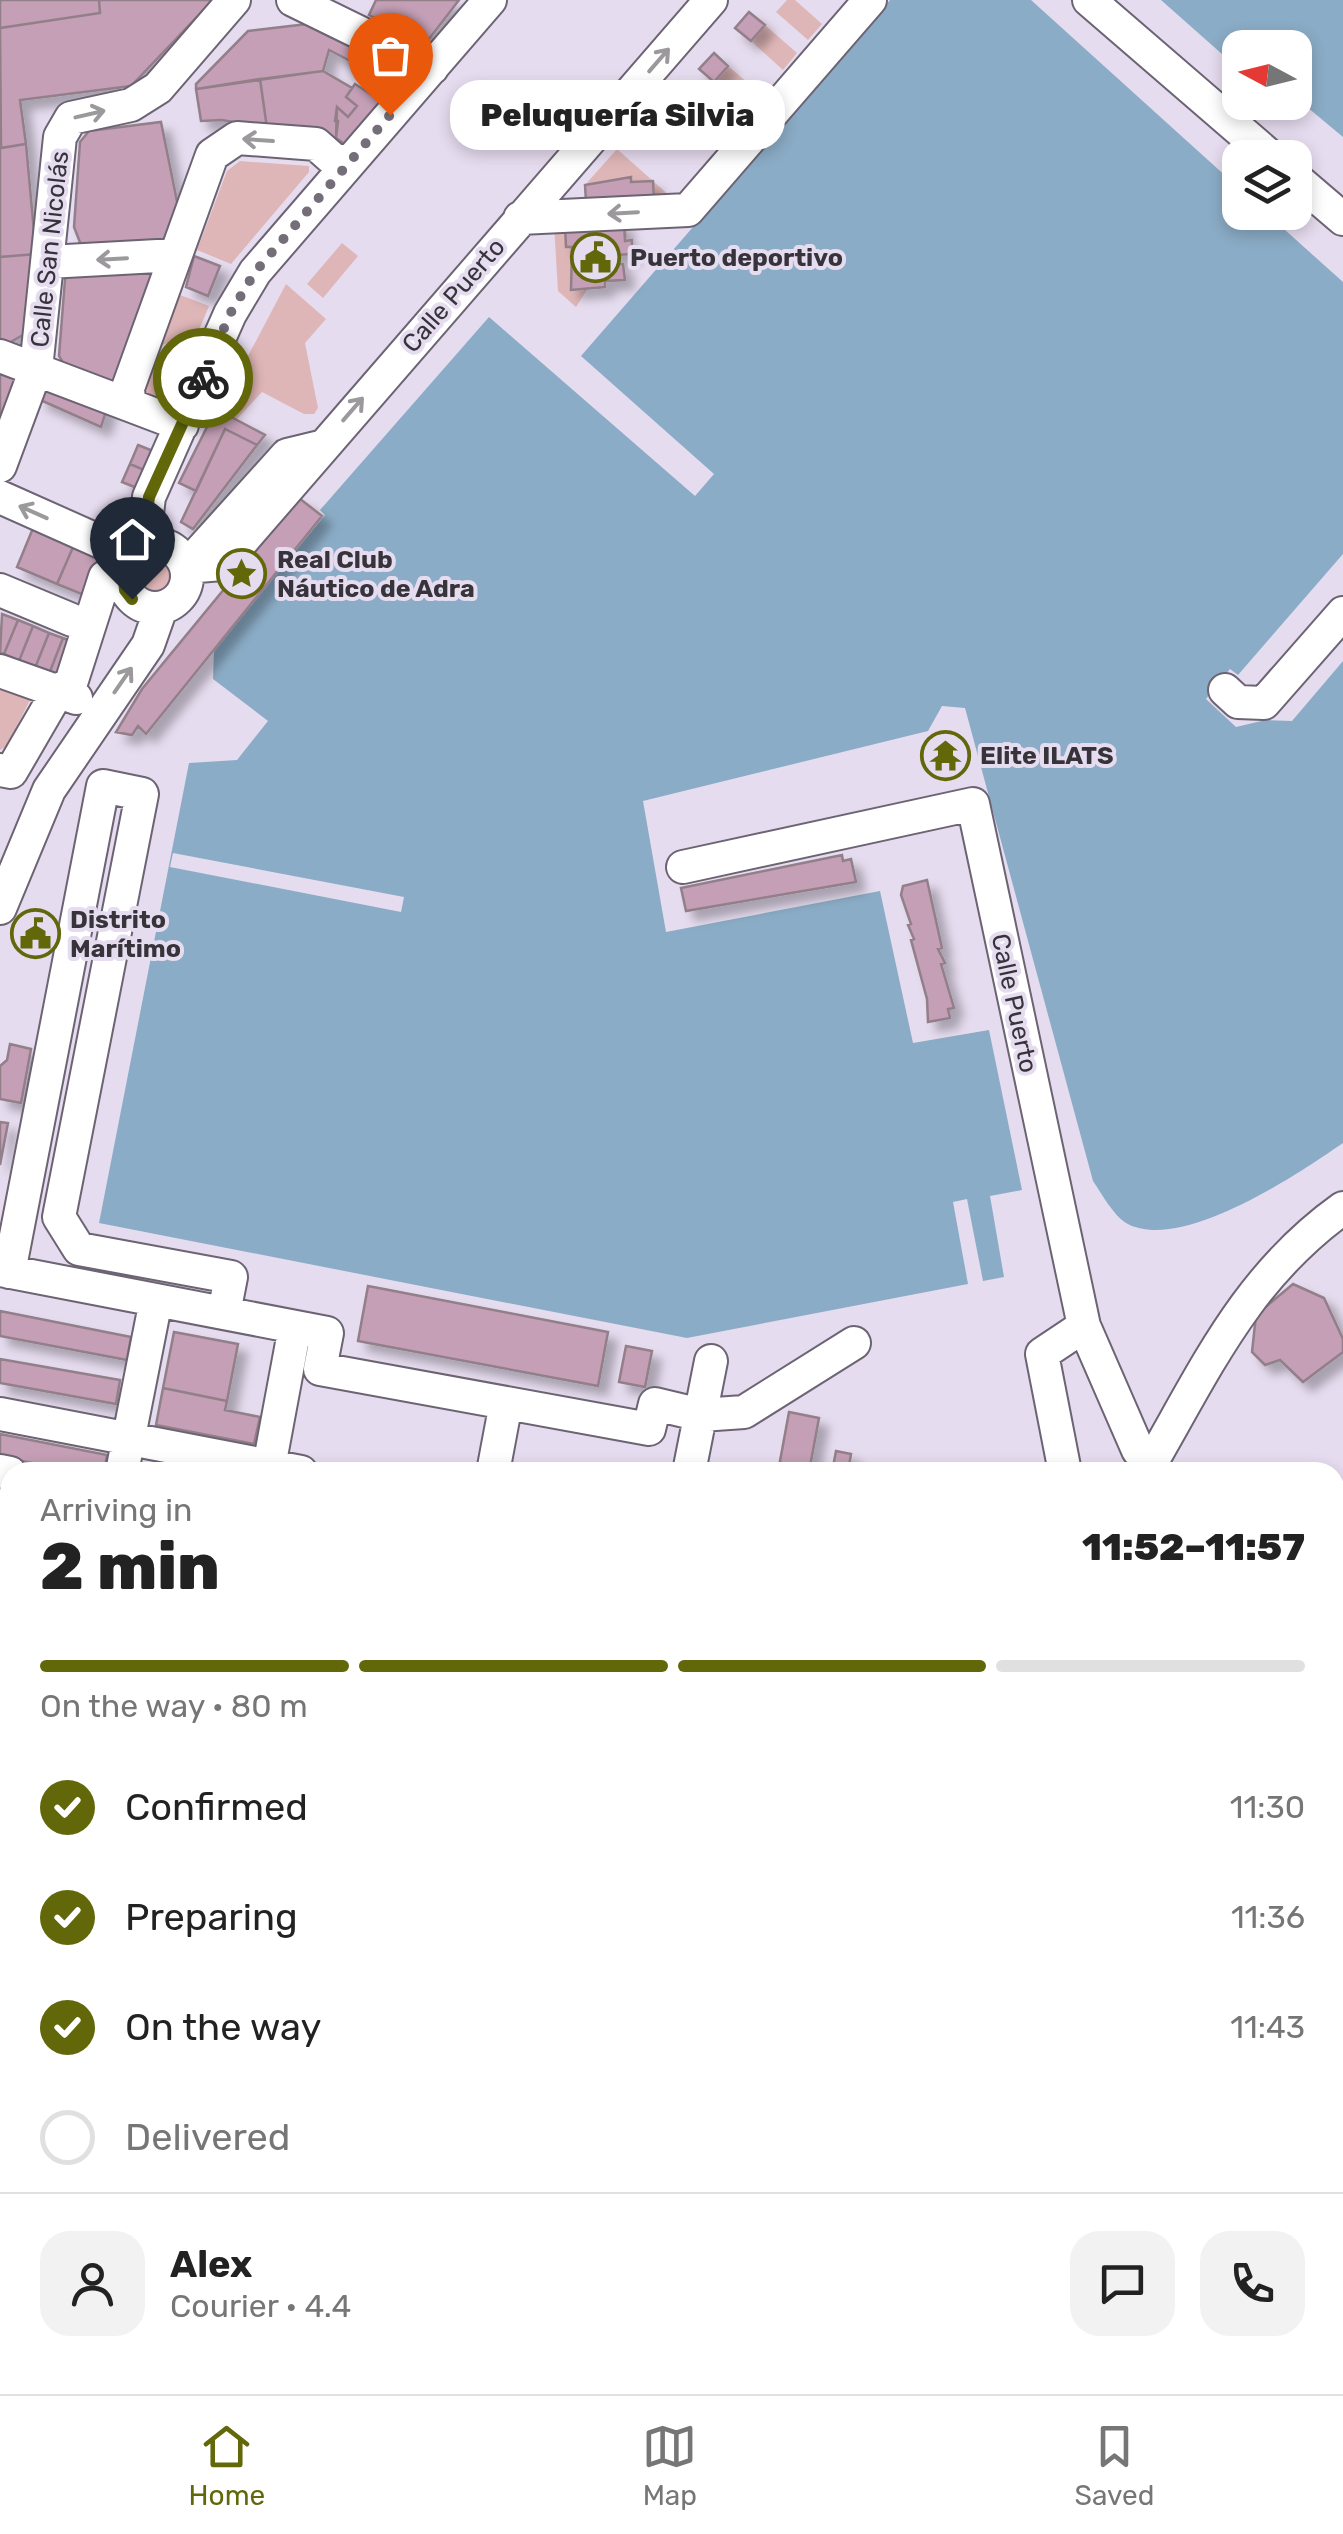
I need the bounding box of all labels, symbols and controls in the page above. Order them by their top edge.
pin [348,13,433,116]
icon: bag [363,28,418,83]
north arrow [1222,30,1312,120]
map controls [1222,30,1312,230]
one-way arrow [648,47,670,73]
callout: Peluquería Silvia [450,80,785,150]
text: Peluquería Silvia [480,96,755,134]
one-way arrow [74,104,106,122]
one-way arrow [242,130,274,149]
button: layers [1222,140,1312,230]
street label: Calle San Nicolás [25,149,74,349]
one-way arrow [608,204,640,223]
public building icon: Puerto deportivo [569,231,621,283]
street label: Calle Puerto [396,232,511,358]
place label: Puerto deportivo [630,243,843,272]
one-way arrow [97,249,129,268]
courier [153,328,253,428]
icon: bike [176,351,231,406]
one-way arrow [341,397,363,423]
pin [90,497,175,600]
one-way arrow [18,502,49,520]
icon: home [105,512,160,567]
place label: Real Club Náutico de Adra [277,545,475,603]
place icon: Real Club Náutico de Adra [216,547,268,599]
one-way arrow [112,667,133,695]
temple icon: Elite ILATS [919,729,971,781]
place label: Elite ILATS [980,741,1114,770]
place label: Distrito Marítimo [70,905,181,963]
public building icon: Distrito Marítimo [9,907,61,959]
street label: Calle Puerto [986,931,1043,1075]
text: Arriving in [40,1491,192,1529]
text: 11:52–11:57 [1082,1524,1305,1570]
text: 2 min [40,1528,220,1605]
text: On the way · 80 m [40,1687,308,1725]
icon: check [40,1780,95,1835]
text: Confirmed [125,1784,308,1830]
text: 11:30 [1230,1788,1305,1826]
icon: check [40,1890,95,1945]
text: Preparing [125,1894,298,1940]
text: 11:36 [1231,1898,1305,1936]
icon: check [40,2000,95,2055]
text: On the way [125,2004,321,2050]
text: 11:43 [1230,2008,1305,2046]
text: Delivered [125,2114,290,2160]
button: person [40,2231,145,2336]
button: chat [1070,2231,1175,2336]
button: phone [1200,2231,1305,2336]
text: Alex [170,2241,252,2287]
text: Courier · 4.4 [170,2287,351,2325]
tab: Home [189,2419,265,2512]
tab: Map [642,2419,697,2512]
tab: Saved [1074,2419,1154,2512]

